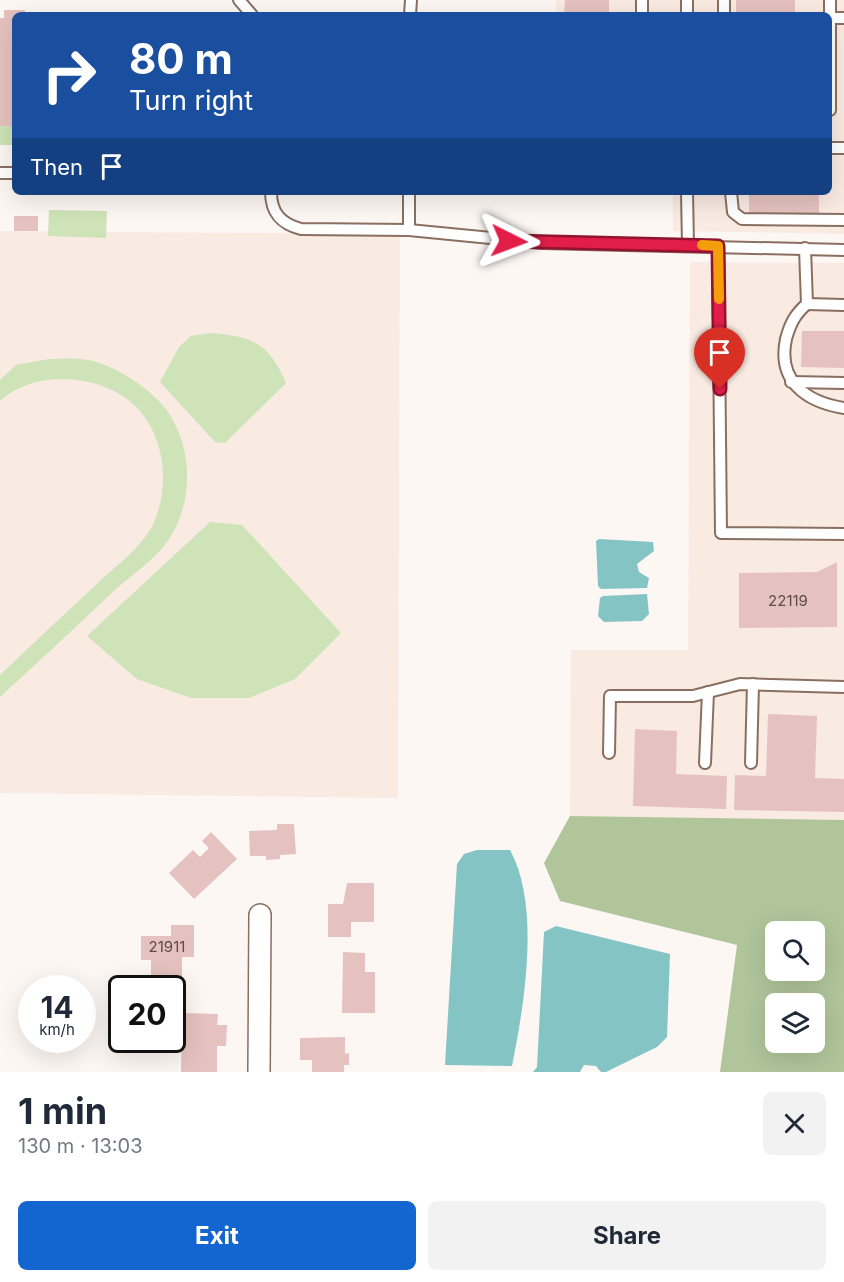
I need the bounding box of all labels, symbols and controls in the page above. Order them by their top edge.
text: 80 m [129,33,233,84]
icon: right [30,36,108,114]
text: Turn right [129,84,253,117]
icon: arrive [95,150,128,183]
text: Then [30,154,83,180]
position arrow [477,209,541,273]
pin [694,327,745,389]
icon: arrive [703,336,736,369]
house number: 22119 [768,591,808,610]
map controls [765,921,825,1053]
button: search [765,921,825,981]
house number: 21911 [149,937,185,956]
speed limit sign: 20 [108,975,186,1053]
text: 14 [40,989,74,1025]
button: layers [765,993,825,1053]
text: km/h [39,1020,75,1039]
text: 1 min [18,1089,107,1133]
button: close [763,1092,826,1155]
text: 130 m · 13:03 [18,1134,142,1158]
button: Exit [18,1201,416,1270]
button: Share [428,1201,826,1270]

